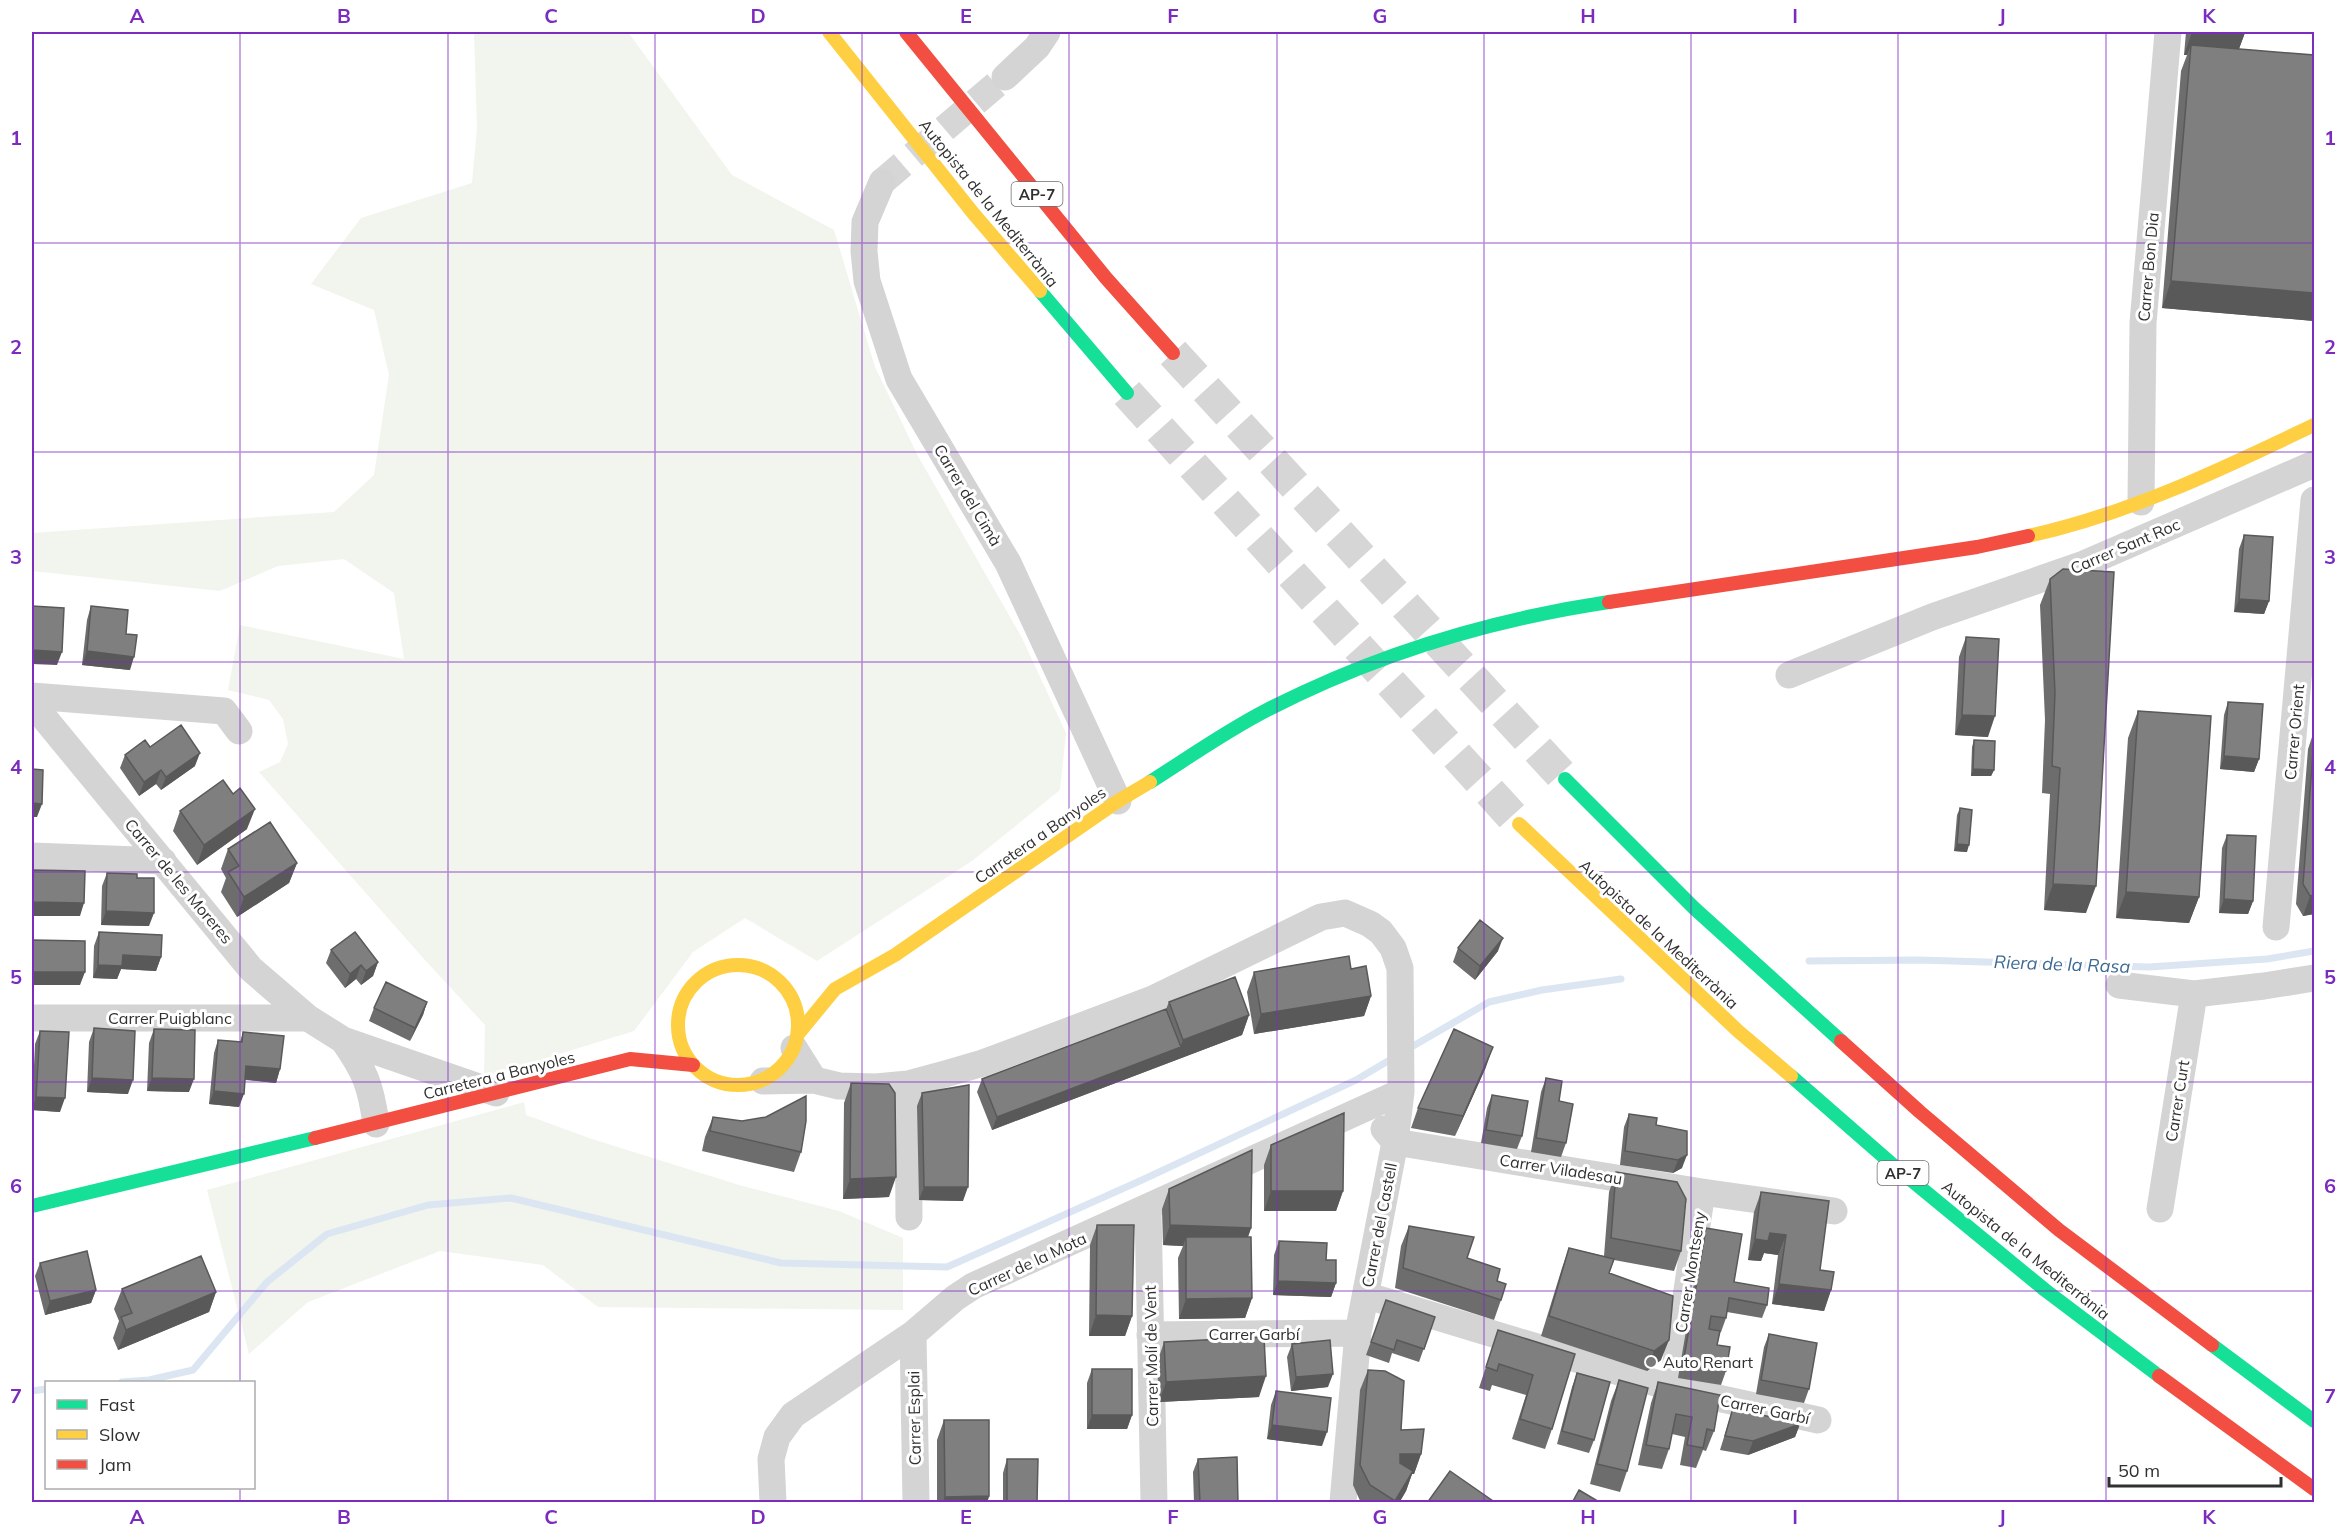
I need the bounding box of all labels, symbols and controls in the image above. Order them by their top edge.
text: A [130,3,145,28]
text: B [337,3,351,28]
text: C [544,3,558,28]
text: D [750,3,766,28]
text: E [960,3,972,28]
text: F [1167,3,1179,28]
text: G [1373,3,1387,28]
text: H [1580,3,1596,28]
text: I [1792,3,1798,28]
text: J [1998,3,2006,28]
text: K [2202,3,2216,28]
street label: Autopista de la Mediterrània [915,115,1063,291]
text: 1 [10,125,22,150]
text: 1 [2324,125,2336,150]
road number: AP-7 [1012,182,1062,206]
street label: Carrer Bon Dia [2133,212,2163,322]
text: 2 [10,334,22,359]
text: 2 [2324,334,2336,359]
street label: Carrer del Cimà [930,440,1006,550]
street label: Carrer Sant Roc [2067,514,2183,578]
text: 3 [10,544,22,569]
text: 3 [2324,544,2336,569]
street label: Carrer Orient [2280,683,2308,781]
text: 4 [10,754,22,779]
text: 4 [2324,754,2336,779]
street label: Carretera a Banyoles [970,782,1110,888]
street label: Carrer de les Moreres [121,814,237,948]
street label: Autopista de la Mediterrània [1575,855,1743,1013]
water label: Riera de la Rasa [1993,950,2131,978]
text: 5 [10,964,22,989]
text: 5 [2324,964,2336,989]
street label: Carrer Puigblanc [108,1008,232,1028]
street label: Carretera a Banyoles [421,1046,577,1104]
street label: Carrer Curt [2161,1058,2193,1143]
street label: Carrer Viladesau [1498,1149,1624,1189]
street label: Carrer del Castell [1357,1161,1401,1289]
road number: AP-7 [1878,1161,1928,1185]
text: 6 [10,1173,22,1198]
text: 6 [2324,1173,2336,1198]
street label: Autopista de la Mediterrània [1938,1176,2114,1324]
street label: Carrer Montseny [1671,1209,1710,1334]
street label: Carrer de la Mota [965,1228,1089,1300]
street label: Carrer Molí de Vent [1140,1285,1162,1427]
street label: Carrer Garbí [1209,1324,1301,1344]
place label: Auto Renart [1663,1352,1754,1372]
marker: Auto Renart [1644,1355,1658,1369]
street label: Carrer Esplai [903,1371,925,1465]
legend [45,1381,255,1489]
text: 7 [10,1383,22,1408]
text: 7 [2324,1383,2336,1408]
street label: Carrer Garbí [1718,1390,1813,1428]
text: Fast [99,1393,135,1416]
text: Slow [99,1423,141,1446]
scale bar [2109,1450,2282,1488]
text: Jam [99,1453,132,1476]
text: 50 m [2118,1459,2160,1482]
text: A [130,1504,145,1529]
text: B [337,1504,351,1529]
text: C [544,1504,558,1529]
text: D [750,1504,766,1529]
text: E [960,1504,972,1529]
text: F [1167,1504,1179,1529]
text: G [1373,1504,1387,1529]
text: H [1580,1504,1596,1529]
text: I [1792,1504,1798,1529]
text: J [1998,1504,2006,1529]
text: K [2202,1504,2216,1529]

